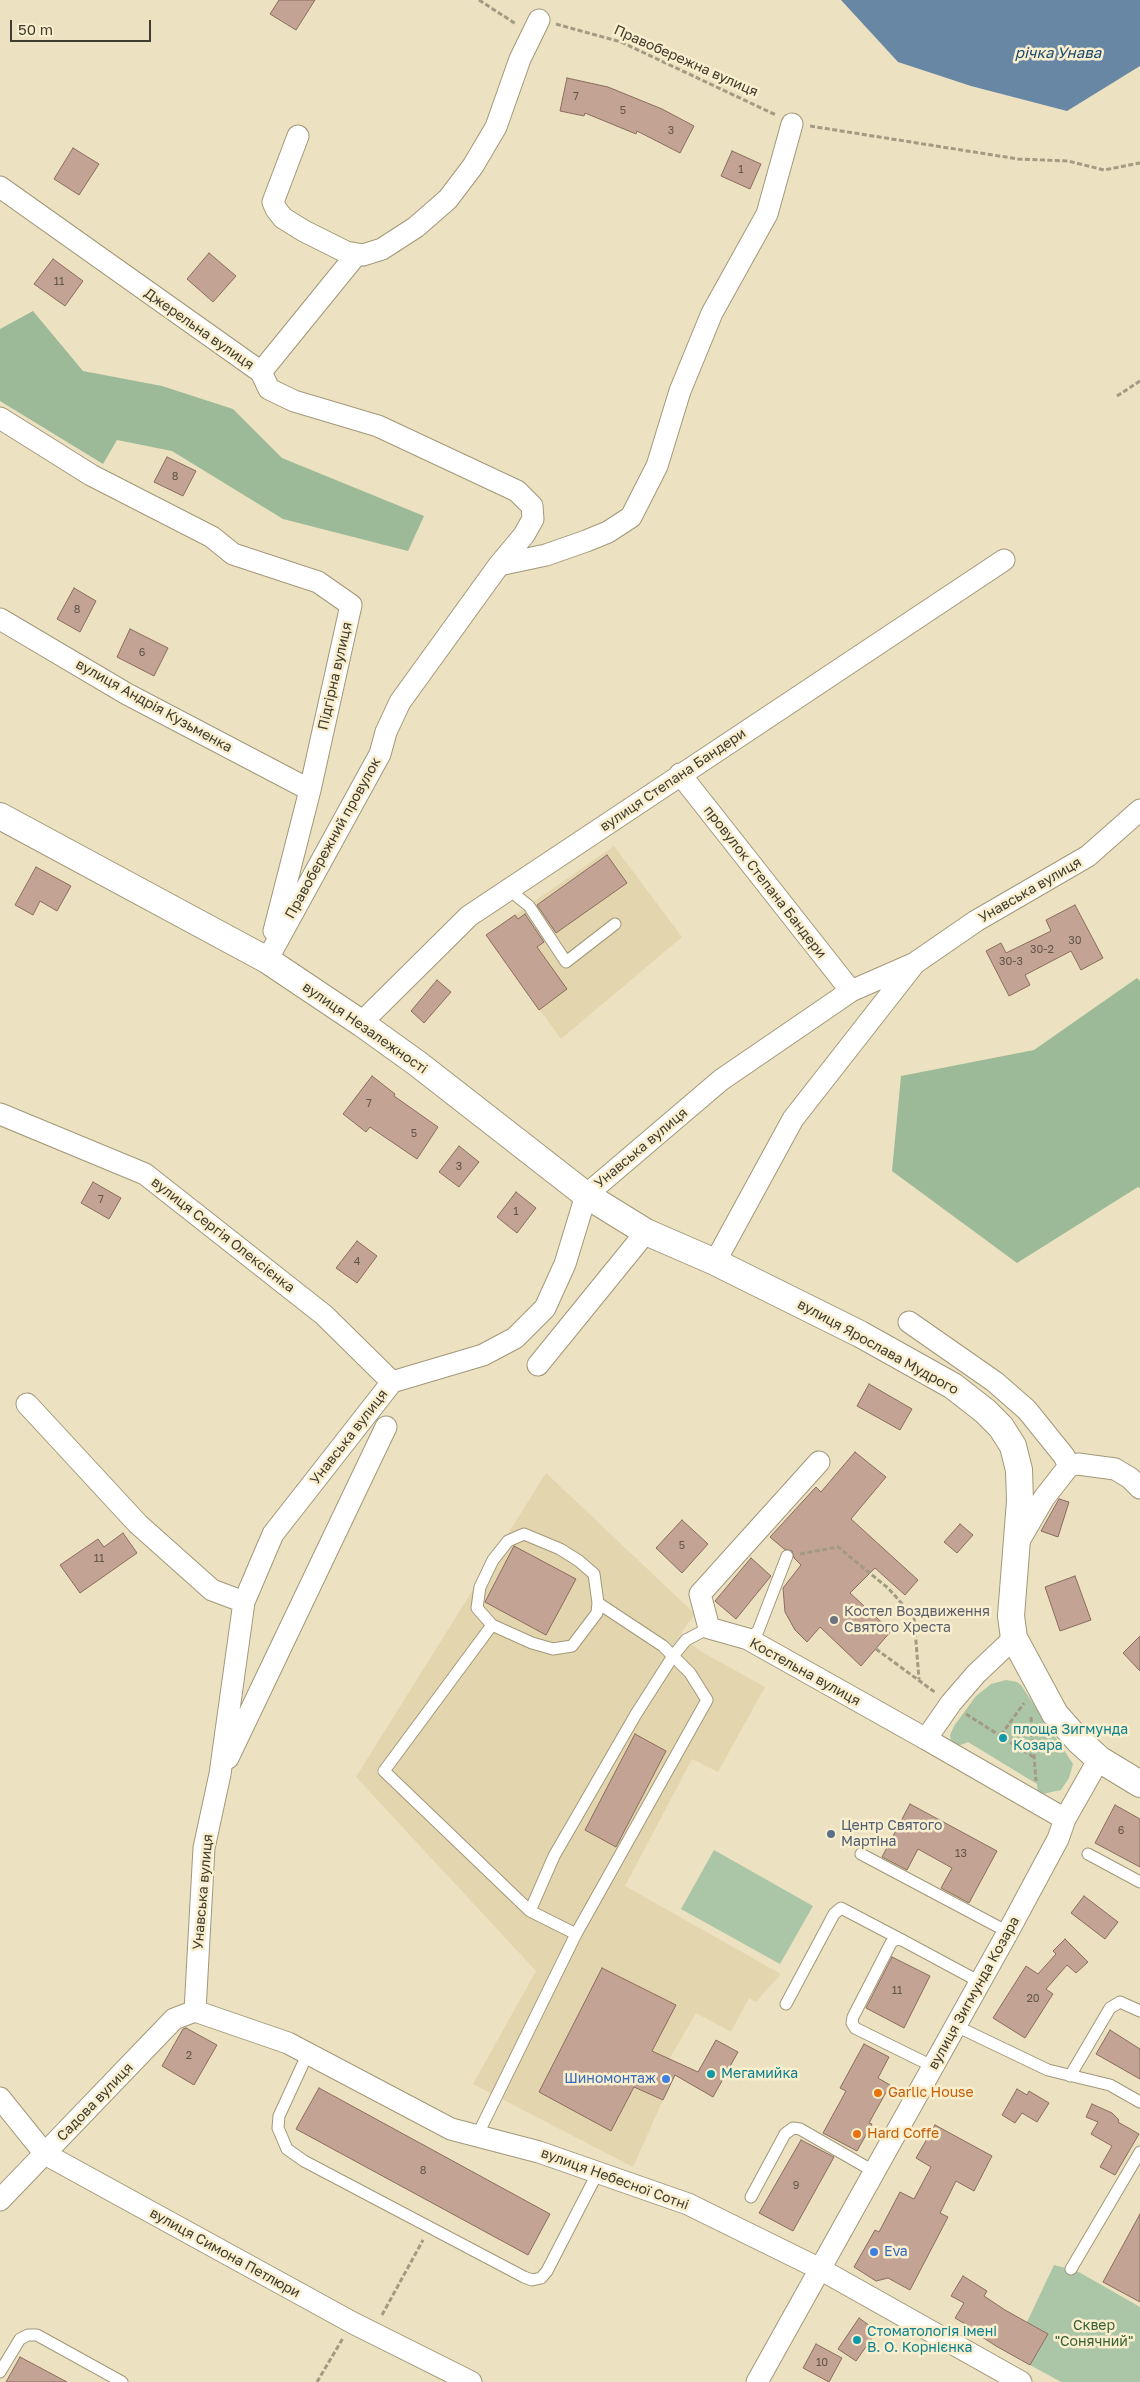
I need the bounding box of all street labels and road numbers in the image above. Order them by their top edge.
street label: Правобережна вулиця [611,22,761,100]
street label: Джерельна вулиця [141,285,257,373]
street label: Підгірна вулиця [314,620,356,732]
street label: вулиця Андрія Кузьменка [73,656,235,756]
street label: вулиця Степана Бандери [597,725,749,835]
street label: Правобережний провулок [282,754,384,922]
street label: провулок Степана Бандери [700,802,830,962]
street label: Унавська вулиця [975,854,1085,926]
street label: вулиця Незалежності [299,978,431,1078]
street label: Унавська вулиця [591,1104,691,1192]
street label: вулиця Сергія Олексієнка [148,1174,298,1296]
street label: вулиця Ярослава Мудрого [795,1296,961,1398]
street label: Унавська вулиця [307,1386,391,1488]
street label: Костельна вулиця [747,1634,863,1710]
street label: Унавська вулиця [190,1833,216,1951]
street label: вулиця Зигмунда Козара [925,1914,1023,2072]
street label: Садова вулиця [53,2059,137,2145]
street label: вулиця Небесної Сотні [539,2144,691,2214]
street label: вулиця Симона Петлюри [147,2205,303,2301]

